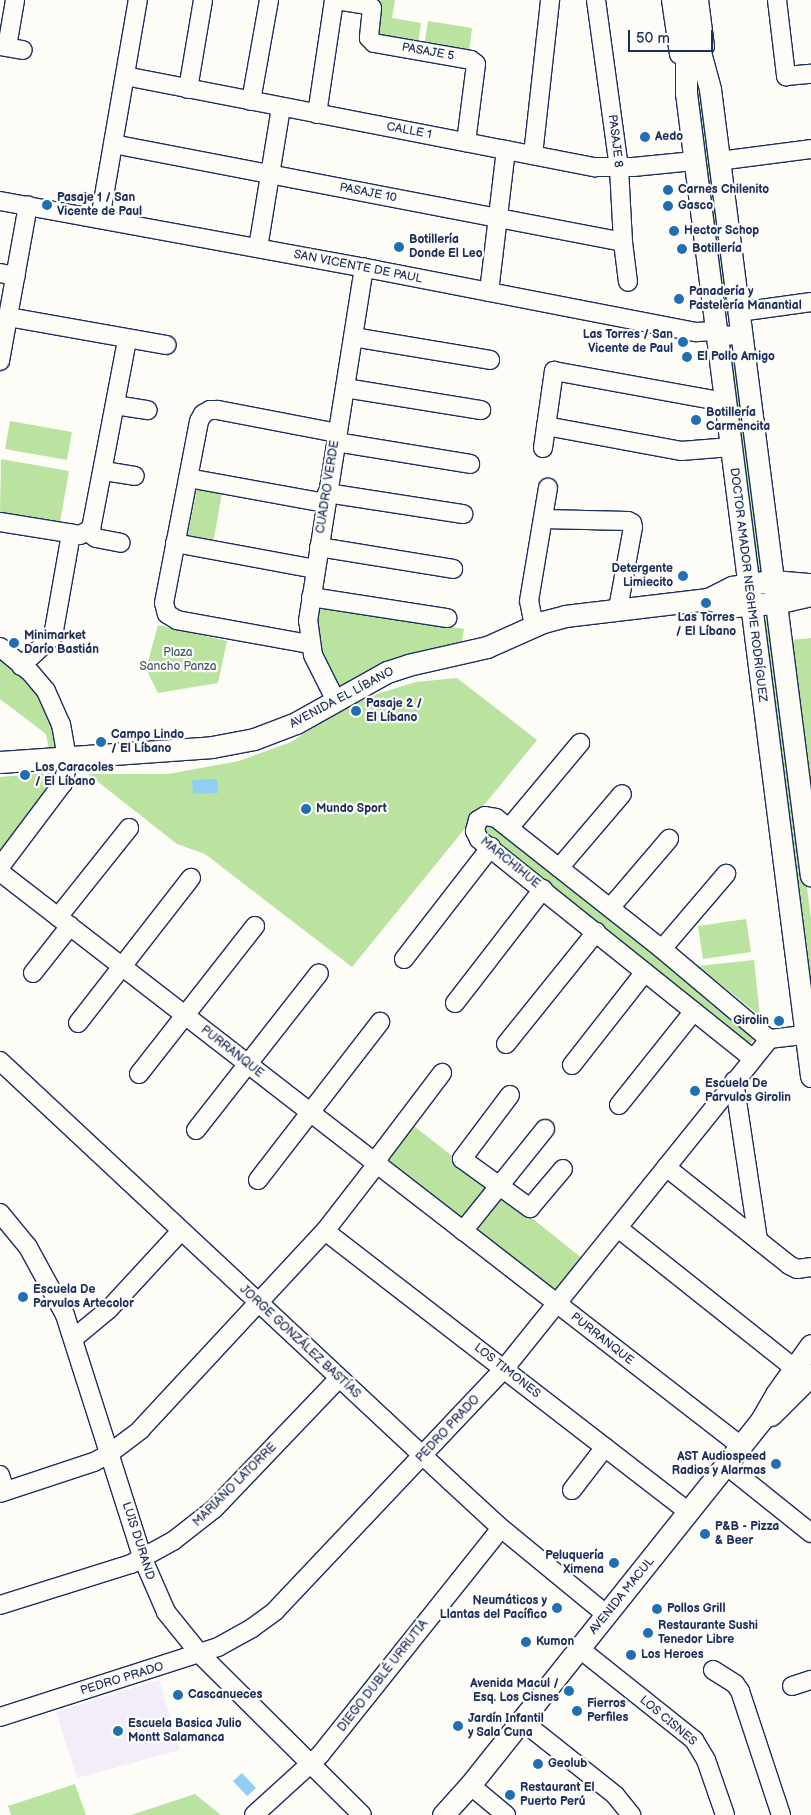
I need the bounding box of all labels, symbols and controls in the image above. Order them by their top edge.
scale bar [631,20,716,52]
text: 50 m [636,29,670,48]
street label: PASAJE 5 [401,40,455,64]
street label: PASAJE 8 [605,114,625,168]
street label: CALLE 1 [385,120,433,142]
place label: Aedo [655,130,683,144]
marker: Aedo [639,131,651,143]
street label: PASAJE 10 [338,180,398,206]
place label: Carnes Chilenito [678,183,769,197]
marker: Carnes Chilenito [662,184,674,196]
place label: Pasaje 1 / San Vicente de Paul [57,191,142,219]
marker: Pasaje 1 / San Vicente de Paul [41,199,53,211]
place label: Gasco [678,199,713,213]
marker: Gasco [662,200,674,212]
place label: Hector Schop [684,224,759,238]
marker: Hector Schop [668,225,680,237]
place label: Botillería Donde El Leo [409,233,483,261]
marker: Botillería Donde El Leo [393,241,405,253]
place label: Botillería [692,242,742,256]
marker: Botillería [676,243,688,255]
street label: SAN VICENTE DE PAUL [292,247,424,287]
place label: Panadería y Pastelería Manantial [689,285,802,313]
marker: Panadería y Pastelería Manantial [673,293,685,305]
place label: Las Torres / San Vicente de Paul [583,328,673,356]
marker: Las Torres / San Vicente de Paul [677,336,689,348]
place label: El Pollo Amigo [697,350,775,364]
marker: El Pollo Amigo [681,351,693,363]
place label: Botillería Carmencita [706,406,770,434]
marker: Botillería Carmencita [690,414,702,426]
street label: CUADRO VERDE [313,439,343,535]
street label: DOCTOR AMADOR NEGHME RODRÍGUEZ [726,467,770,703]
place label: Detergente Limiecito [611,562,673,590]
marker: Detergente Limiecito [677,570,689,582]
marker: Las Torres / El Líbano [700,597,712,609]
place label: Las Torres / El Líbano [676,611,736,639]
place label: Minimarket Darío Bastián [24,629,99,657]
marker: Minimarket Darío Bastián [8,637,20,649]
park label: Plaza Sancho Panza [140,646,216,674]
street label: AVENIDA EL LÍBANO [288,664,396,732]
place label: Pasaje 2 / El Líbano [366,697,422,725]
marker: Pasaje 2 / El Líbano [350,705,362,717]
place label: Campo Lindo / El Líbano [111,728,184,756]
marker: Campo Lindo / El Líbano [95,736,107,748]
place label: Los Caracoles / El Líbano [35,761,114,789]
marker: Los Caracoles / El Líbano [19,769,31,781]
place label: Mundo Sport [316,802,387,816]
marker: Mundo Sport [300,803,312,815]
street label: MARCHIHUE [477,835,543,891]
place label: Girolin [733,1014,769,1028]
marker: Girolin [773,1015,785,1027]
street label: PURRANQUE [198,1023,266,1081]
place label: Escuela De Parvulos Girolin [705,1077,791,1105]
marker: Escuela De Parvulos Girolin [689,1085,701,1097]
street label: JORGE GONZÁLEZ BASTÍAS [237,1282,363,1402]
place label: Escuela De Parvulos Artecolor [33,1283,134,1311]
marker: Escuela De Parvulos Artecolor [17,1291,29,1303]
street label: PURRANQUE [568,1310,636,1368]
street label: LOS TIMONES [471,1340,543,1402]
street label: PEDRO PRADO [413,1393,483,1465]
street label: MARIANO LATORRE [190,1440,280,1530]
place label: AST Audiospeed Radios y Alarmas [671,1450,766,1478]
marker: AST Audiospeed Radios y Alarmas [770,1458,782,1470]
street label: LUIS DURAND [119,1500,157,1582]
place label: P&B - Pizza & Beer [715,1520,779,1548]
marker: P&B - Pizza & Beer [699,1528,711,1540]
place label: Peluquería Ximena [545,1549,604,1577]
street label: AVENIDA MACUL [587,1555,657,1637]
marker: Peluquería Ximena [608,1557,620,1569]
place label: Neumáticos y Llantas del Pacífico [440,1594,547,1622]
marker: Neumáticos y Llantas del Pacífico [551,1602,563,1614]
place label: Pollos Grill [667,1602,725,1616]
marker: Pollos Grill [651,1603,663,1615]
street label: DIEGO DUBLÉ URRUTIA [335,1617,431,1735]
place label: Restaurante Sushi Tenedor Libre [658,1619,758,1647]
marker: Restaurante Sushi Tenedor Libre [642,1627,654,1639]
place label: Kumon [536,1635,574,1649]
marker: Kumon [520,1636,532,1648]
place label: Los Heroes [641,1648,704,1662]
marker: Los Heroes [625,1649,637,1661]
street label: PEDRO PRADO [79,1659,165,1699]
place label: Avenida Macul / Esq. Los Cisnes [470,1677,559,1705]
marker: Avenida Macul / Esq. Los Cisnes [563,1685,575,1697]
place label: Cascanueces [188,1688,262,1702]
marker: Cascanueces [172,1689,184,1701]
street label: LOS CISNES [637,1693,699,1749]
place label: Fierros Perfiles [587,1697,628,1725]
marker: Fierros Perfiles [571,1705,583,1717]
place label: Jardín Infantil y Sala Cuna [468,1712,544,1740]
place label: Escuela Basica Julio Montt Salamanca [128,1717,242,1745]
marker: Jardín Infantil y Sala Cuna [452,1720,464,1732]
marker: Escuela Basica Julio Montt Salamanca [112,1725,124,1737]
place label: Geolub [548,1757,587,1771]
marker: Geolub [532,1758,544,1770]
place label: Restaurant El Puerto Perú [520,1781,595,1809]
marker: Restaurant El Puerto Perú [504,1789,516,1801]

